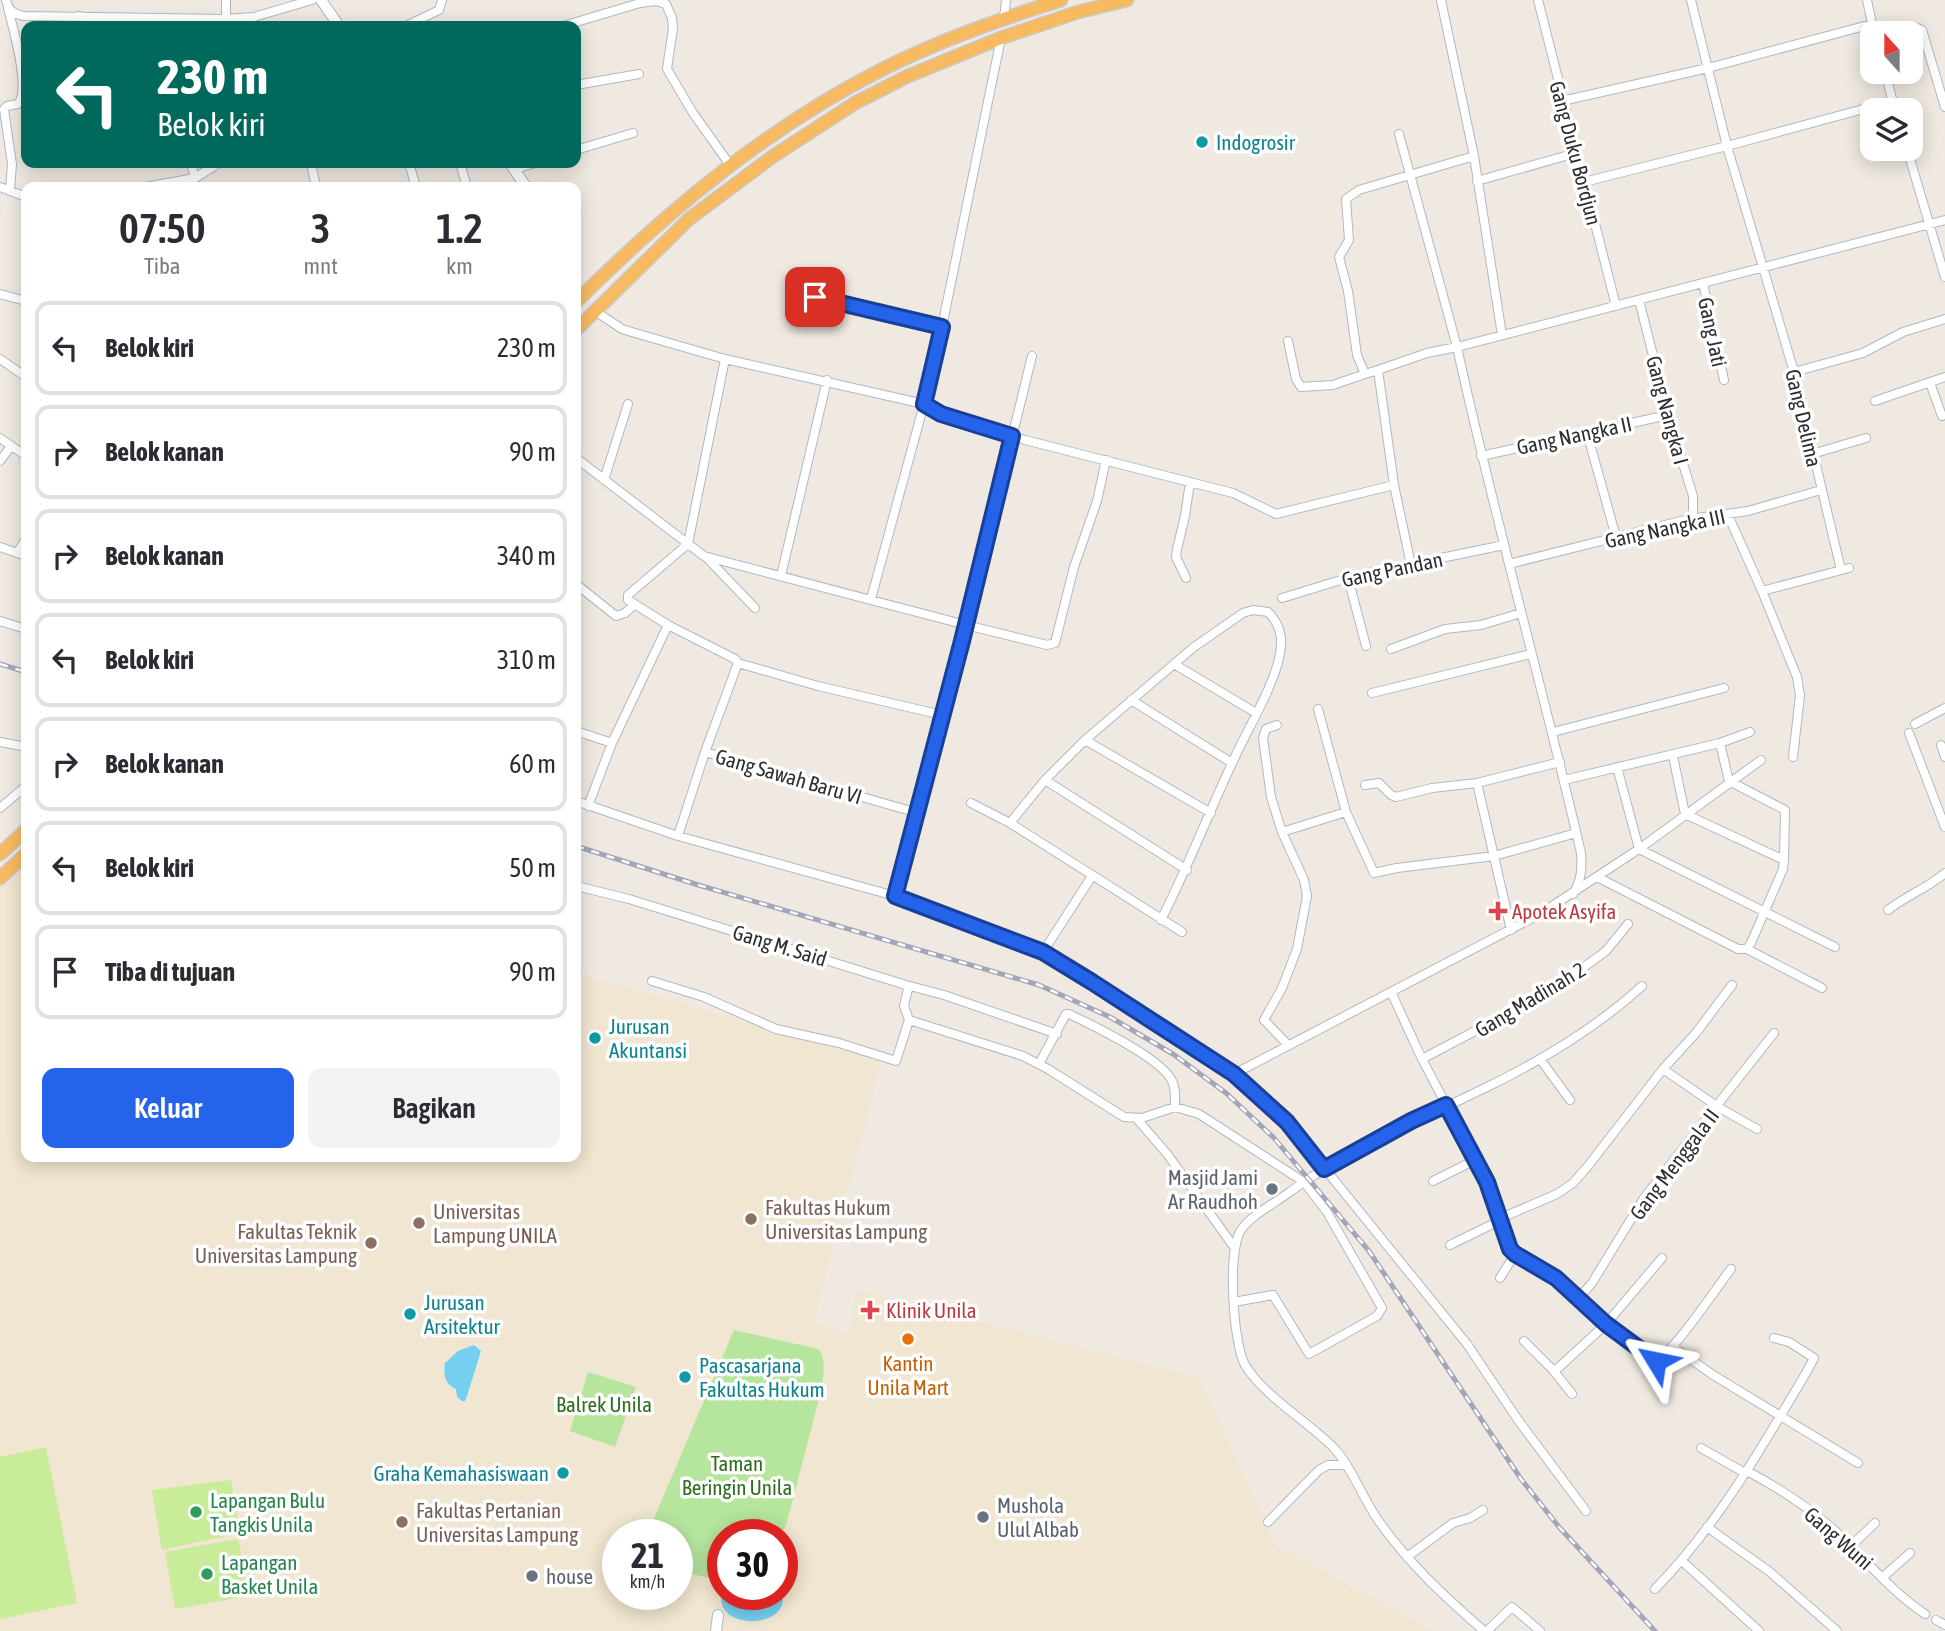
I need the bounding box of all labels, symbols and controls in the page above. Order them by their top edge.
north arrow [1860,21,1923,84]
map controls [1860,21,1923,161]
text: 230 m [157,48,268,104]
icon: left [42,49,133,140]
street label: Gang Duku Bordjun [1545,78,1607,228]
button: layers [1860,98,1923,161]
text: Belok kiri [157,106,266,143]
place label: Indogrosir [1216,130,1296,154]
marker: Indogrosir [1194,134,1210,150]
text: 07:50 [119,204,206,252]
text: 3 [311,204,331,252]
text: 1.2 [436,204,483,252]
text: Tiba [144,253,181,279]
text: mnt [304,253,338,279]
text: km [446,253,473,279]
pin [785,267,845,327]
icon: arrive [796,278,834,316]
street label: Gang Jati [1694,295,1732,369]
icon: left [46,329,84,367]
text: Belok kiri [105,333,194,363]
text: 230 m [497,333,556,363]
street label: Gang Nangka I [1642,353,1694,467]
street label: Gang Delima [1781,367,1827,469]
street label: Gang Nangka II [1514,411,1634,459]
icon: right [46,433,84,471]
text: Belok kanan [105,437,224,467]
text: 90 m [509,437,556,467]
street label: Gang Nangka III [1603,504,1727,552]
icon: right [46,537,84,575]
text: Belok kanan [105,541,224,571]
text: 340 m [497,541,556,571]
street label: Gang Pandan [1339,547,1445,591]
icon: left [46,641,84,679]
text: Belok kiri [105,645,194,675]
text: 310 m [497,645,556,675]
street label: Gang Sawah Baru VI [713,744,865,808]
icon: right [46,745,84,783]
text: Belok kanan [105,749,224,779]
text: 60 m [509,749,556,779]
icon: left [46,849,84,887]
text: Belok kiri [105,853,194,883]
text: 50 m [509,853,556,883]
place label: Apotek Asyifa [1512,899,1616,923]
marker: Apotek Asyifa [1490,903,1506,919]
street label: Gang M. Said [730,919,830,971]
icon: arrive [46,953,84,991]
text: Tiba di tujuan [105,957,235,987]
text: 90 m [509,957,556,987]
street label: Gang Madinah 2 [1470,957,1590,1041]
place label: Jurusan Akuntansi [609,1014,687,1062]
marker: Jurusan Akuntansi [587,1030,603,1046]
button: Keluar [42,1068,294,1148]
button: Bagikan [308,1068,560,1148]
street label: Gang Menggala II [1624,1104,1724,1224]
place label: Masjid Jami Ar Raudhoh [1168,1165,1258,1213]
marker: Masjid Jami Ar Raudhoh [1264,1181,1280,1197]
place label: Fakultas Hukum Universitas Lampung [765,1195,927,1243]
place label: Universitas Lampung UNILA [433,1199,557,1247]
marker: Fakultas Hukum Universitas Lampung [743,1211,759,1227]
marker: Universitas Lampung UNILA [411,1215,427,1231]
place label: Fakultas Teknik Universitas Lampung [195,1219,357,1267]
marker: Fakultas Teknik Universitas Lampung [363,1235,379,1251]
place label: Jurusan Arsitektur [424,1290,501,1338]
place label: Klinik Unila [886,1298,977,1322]
marker: Klinik Unila [860,1300,880,1320]
marker: Jurusan Arsitektur [402,1306,418,1322]
position arrow [1619,1324,1693,1398]
marker: Kantin Unila Mart [900,1331,916,1347]
place label: Kantin Unila Mart [867,1351,949,1399]
place label: Pascasarjana Fakultas Hukum [699,1353,825,1401]
marker: Pascasarjana Fakultas Hukum [677,1369,693,1385]
park label: Balrek Unila [556,1392,652,1416]
park label: Taman Beringin Unila [682,1451,792,1499]
place label: Graha Kemahasiswaan [374,1461,549,1485]
marker: Graha Kemahasiswaan [555,1465,571,1481]
place label: Lapangan Bulu Tangkis Unila [210,1488,325,1536]
place label: Mushola Ulul Albab [997,1493,1079,1541]
place label: Fakultas Pertanian Universitas Lampung [416,1498,578,1546]
street label: Gang Wuni [1800,1502,1878,1574]
marker: Lapangan Bulu Tangkis Unila [188,1504,204,1520]
marker: Mushola Ulul Albab [975,1509,991,1525]
marker: Fakultas Pertanian Universitas Lampung [394,1514,410,1530]
speed limit sign: 30 [707,1519,798,1610]
text: 21 [631,1535,664,1575]
place label: Lapangan Basket Unila [221,1550,318,1598]
place label: house [546,1564,593,1588]
marker: Lapangan Basket Unila [199,1566,215,1582]
marker: house [524,1568,540,1584]
text: km/h [630,1571,665,1592]

